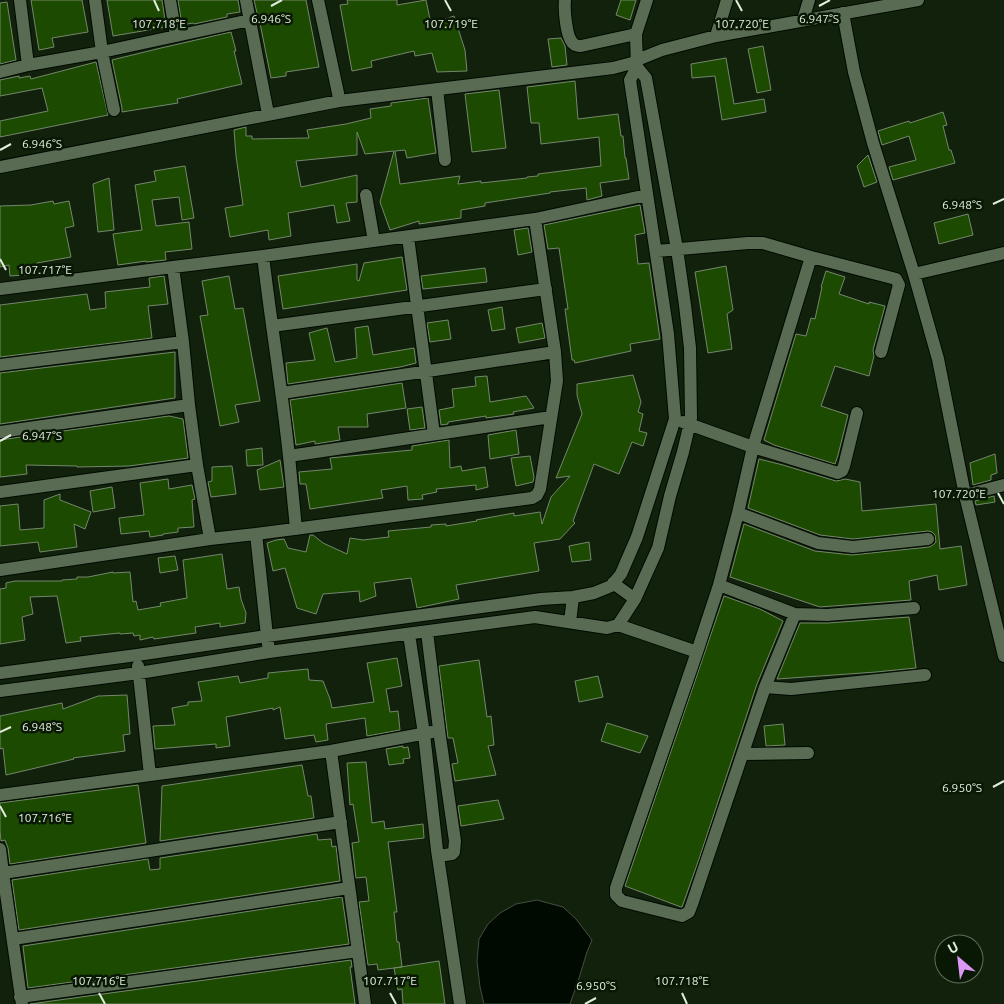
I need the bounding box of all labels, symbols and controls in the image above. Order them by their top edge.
text: 6.946°S [251,12,291,25]
text: 6.947°S [799,12,839,25]
text: 107.718°E [132,17,186,30]
text: 107.719°E [424,17,478,30]
text: 107.720°E [715,17,769,30]
text: 6.946°S [22,137,62,150]
text: 6.948°S [942,198,982,211]
text: 107.717°E [18,263,72,276]
text: 6.947°S [22,429,62,442]
text: 107.720°E [932,487,986,500]
text: 6.948°S [22,720,62,733]
text: 6.950°S [942,781,982,794]
text: 107.716°E [18,811,72,824]
north arrow [934,934,984,984]
text: U [945,938,961,957]
text: 107.716°E [72,974,126,987]
text: 107.717°E [363,974,417,987]
text: 107.718°E [655,974,709,987]
text: 6.950°S [576,979,616,992]

